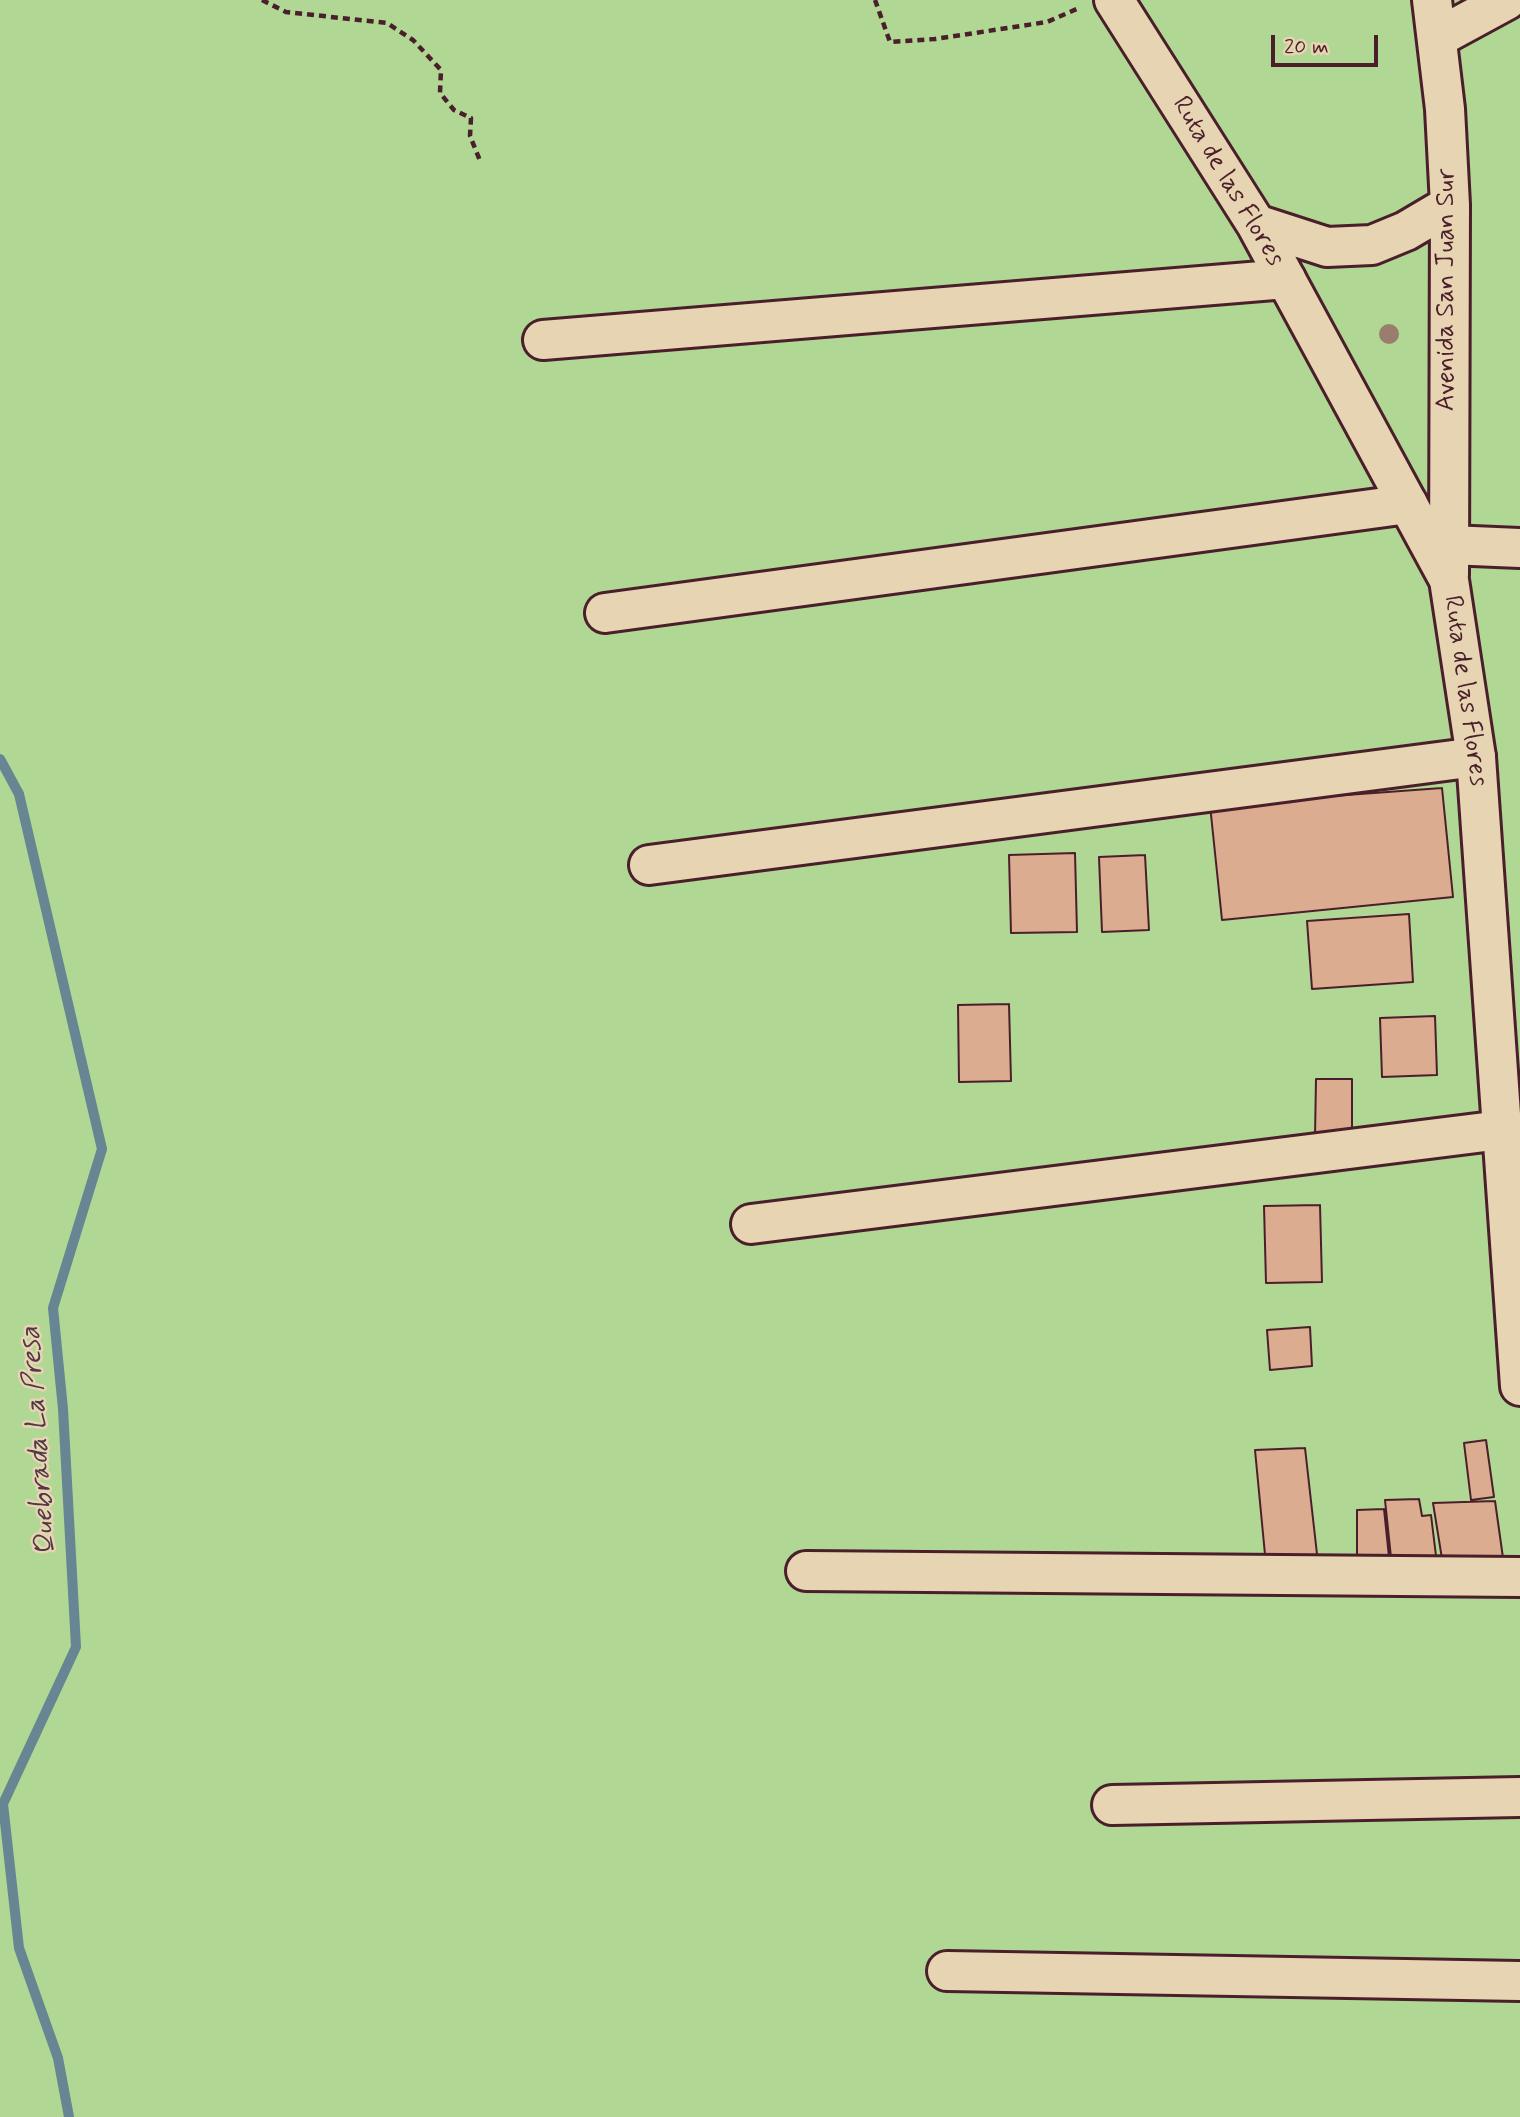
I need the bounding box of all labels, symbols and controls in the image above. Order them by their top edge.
scale bar [1275,21,1382,65]
text: 20 m [1284,33,1329,61]
street label: Ruta de las Flores [1164,91,1290,273]
street label: Avenida San Juan Sur [1432,169,1464,411]
street label: Ruta de las Flores [1435,594,1493,788]
water label: Quebrada La Presa [15,1325,65,1557]

